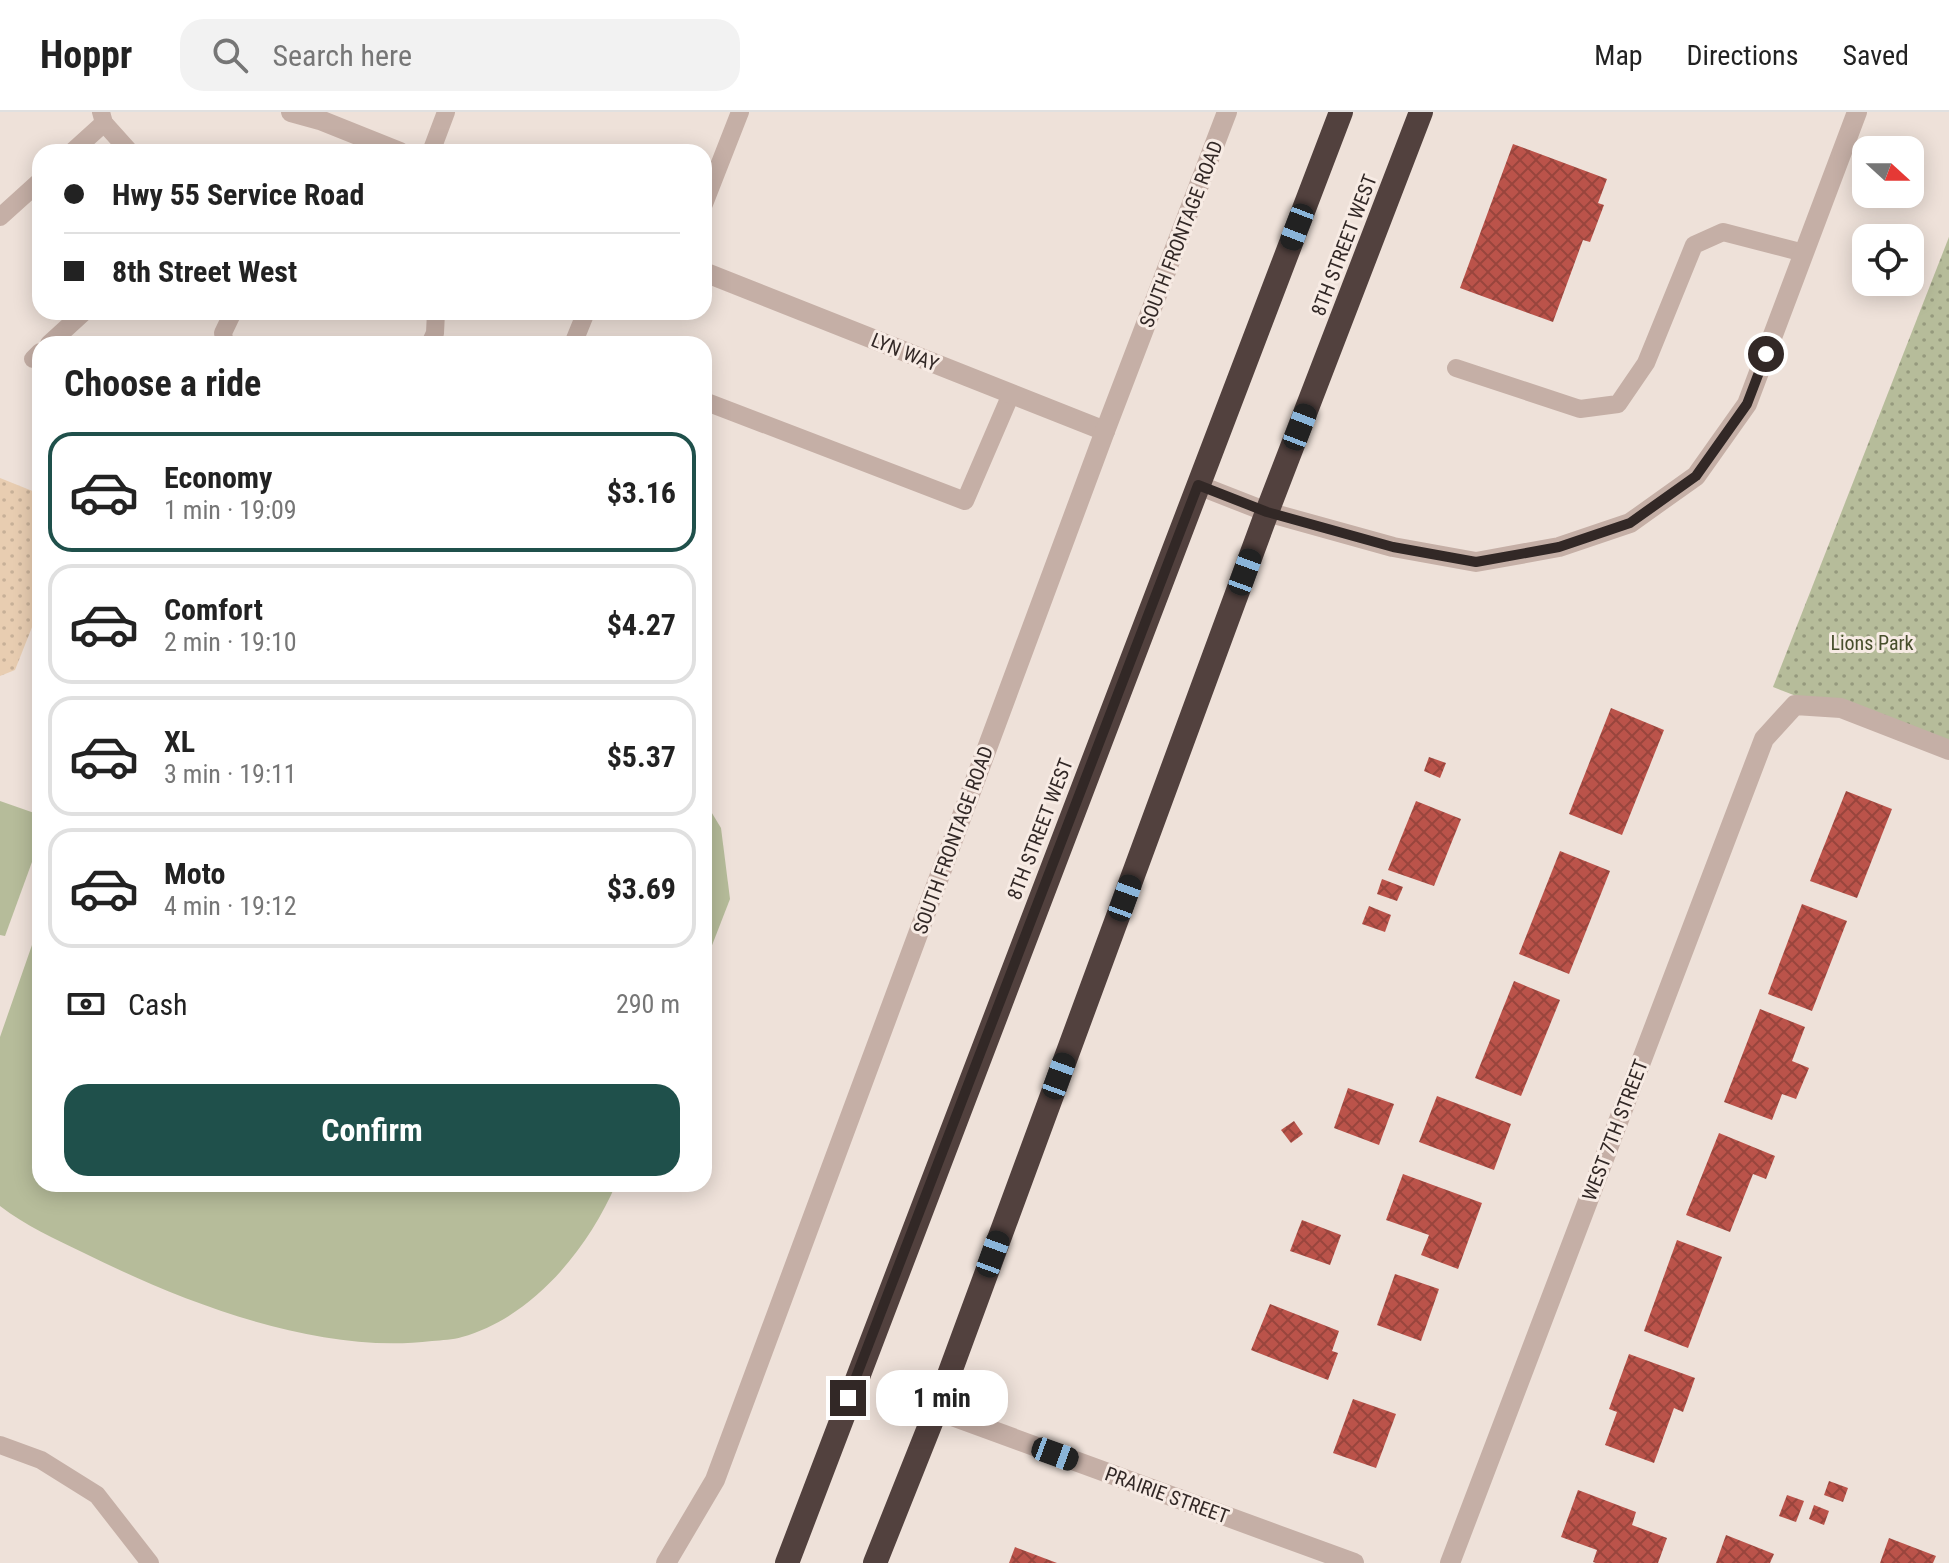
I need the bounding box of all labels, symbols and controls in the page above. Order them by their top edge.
search box [180,19,740,91]
text: Hoppr [40,33,132,77]
icon: search [208,33,252,77]
text: Search here [272,38,412,73]
text: Map [1594,39,1643,72]
text: Directions [1687,39,1798,72]
text: Saved [1842,39,1909,72]
north arrow [1852,136,1924,208]
map controls [1852,136,1924,296]
street label: SOUTH FRONTAGE ROAD [1134,137,1228,331]
street label: 8TH STREET WEST [1306,171,1382,319]
text: Hwy 55 Service Road [112,177,364,212]
car [1277,200,1317,254]
button: locate [1852,224,1924,296]
text: 8th Street West [112,254,297,289]
street label: LYN WAY [868,328,943,377]
route start [1748,336,1784,372]
text: Choose a ride [64,363,261,405]
car [1280,400,1320,454]
icon: car [68,456,140,528]
text: Economy [164,460,272,495]
text: $3.16 [607,475,676,510]
text: 1 min · 19:09 [164,495,297,525]
car [1226,545,1264,599]
icon: car [68,588,140,660]
text: Comfort [164,592,263,627]
text: $4.27 [607,607,676,642]
text: 2 min · 19:10 [164,627,297,657]
park label: Lions Park [1830,631,1914,655]
icon: car [68,720,140,792]
text: XL [164,724,195,759]
text: $5.37 [607,739,676,774]
street label: SOUTH FRONTAGE ROAD [908,743,998,937]
street label: 8TH STREET WEST [1002,755,1078,903]
text: 3 min · 19:11 [164,759,297,789]
icon: car [68,852,140,924]
text: Moto [164,856,225,891]
text: $3.69 [607,871,676,906]
car [1106,871,1144,925]
text: 4 min · 19:12 [164,891,297,921]
icon: cash [64,982,108,1026]
text: Cash [128,987,188,1022]
text: 290 m [616,989,680,1019]
car [1040,1049,1078,1103]
street label: WEST 7TH STREET [1577,1056,1653,1204]
button: Confirm [64,1084,680,1176]
car [974,1227,1012,1281]
callout: 1 min [876,1370,1008,1426]
route end [830,1380,866,1416]
text: 1 min [913,1383,971,1413]
car [1028,1435,1082,1473]
street label: PRAIRIE STREET [1102,1461,1232,1529]

